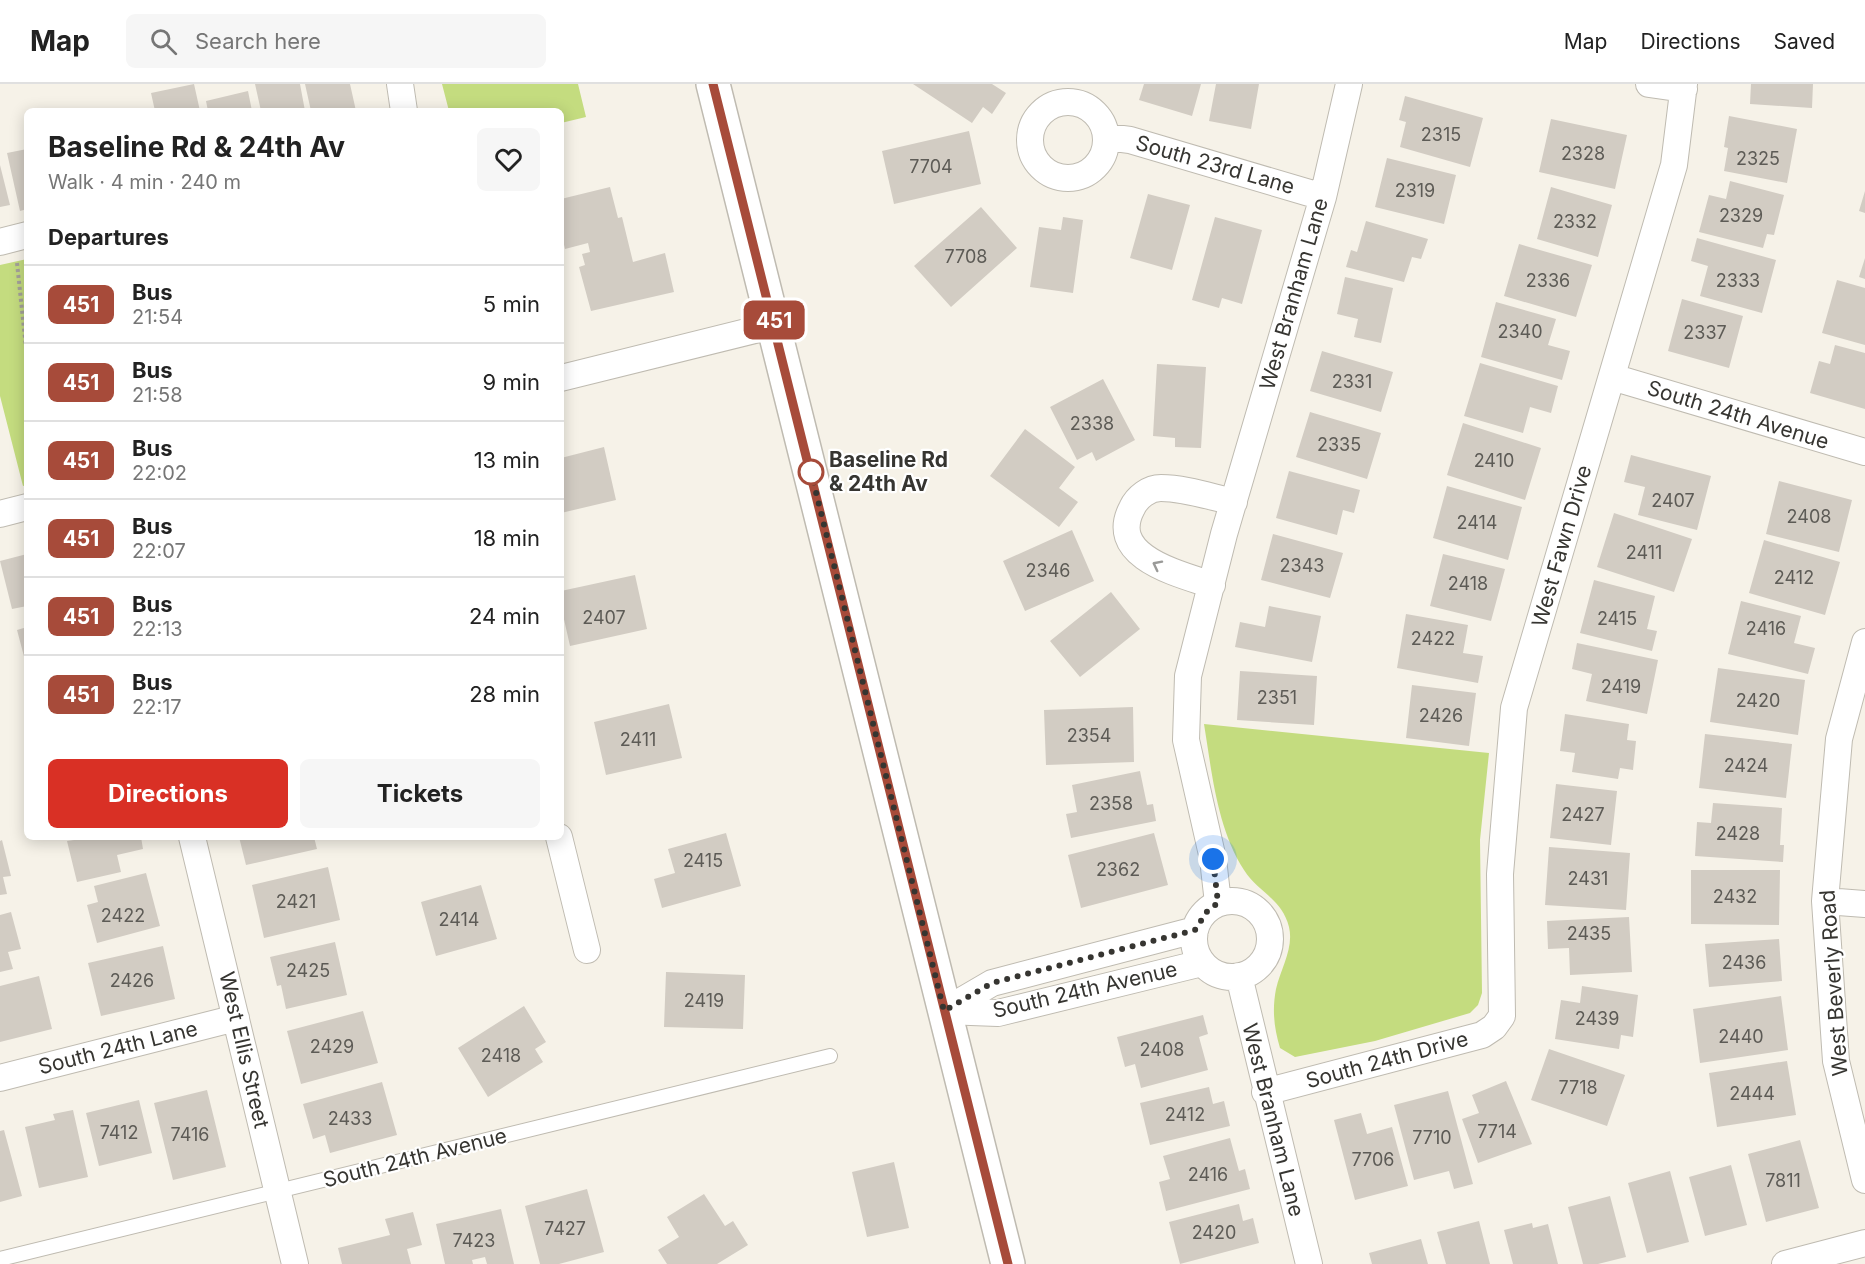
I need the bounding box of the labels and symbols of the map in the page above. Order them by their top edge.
house number: 2315 [1421,124,1461,145]
street label: South 23rd Lane [1133,130,1297,199]
house number: 2328 [1561,143,1605,164]
house number: 2325 [1736,148,1780,169]
house number: 7704 [909,156,953,177]
house number: 2319 [1395,180,1435,201]
street label: West Branham Lane [1254,195,1333,393]
house number: 2329 [1719,205,1763,226]
house number: 2332 [1553,211,1597,232]
house number: 7708 [945,246,987,267]
house number: 2336 [1526,270,1570,291]
house number: 2333 [1716,270,1760,291]
line badge: 451 [740,300,808,340]
house number: 2340 [1497,321,1543,342]
house number: 2337 [1683,322,1727,343]
house number: 2331 [1332,371,1372,392]
street label: South 24th Avenue [1644,375,1832,454]
house number: 2338 [1070,413,1114,434]
house number: 2335 [1317,434,1361,455]
place label: Baseline Rd & 24th Av [829,447,948,496]
house number: 2410 [1474,450,1514,471]
marker: Baseline Rd & 24th Av [798,459,824,485]
street label: West Fawn Drive [1526,462,1597,630]
house number: 2407 [1651,490,1695,511]
house number: 2408 [1787,506,1831,527]
house number: 2414 [1457,512,1497,533]
house number: 2411 [1626,542,1662,563]
house number: 2343 [1280,555,1324,576]
house number: 2346 [1026,560,1070,581]
one-way arrow [1152,561,1163,572]
house number: 2412 [1774,567,1814,588]
house number: 2418 [1448,573,1488,594]
house number: 2407 [582,607,626,628]
house number: 2415 [1597,608,1637,629]
house number: 2416 [1746,618,1786,639]
house number: 2422 [1411,628,1455,649]
house number: 2419 [1601,676,1641,697]
house number: 2351 [1257,687,1297,708]
house number: 2420 [1736,690,1780,711]
house number: 2426 [1419,705,1463,726]
house number: 2354 [1067,725,1111,746]
house number: 2411 [620,729,656,750]
house number: 2424 [1724,755,1768,776]
house number: 2358 [1089,793,1133,814]
house number: 2427 [1561,804,1605,825]
house number: 2428 [1716,823,1760,844]
your location [1198,844,1228,874]
house number: 2415 [683,850,723,871]
house number: 2362 [1096,859,1140,880]
house number: 2431 [1568,868,1608,889]
house number: 2432 [1713,886,1757,907]
street label: West Beverly Road [1815,889,1852,1077]
house number: 2421 [276,891,316,912]
house number: 2422 [101,905,145,926]
house number: 2414 [439,909,479,930]
house number: 2435 [1567,923,1611,944]
house number: 2436 [1722,952,1766,973]
street label: South 24th Avenue [990,956,1180,1023]
house number: 2425 [286,960,330,981]
street label: West Ellis Street [214,969,275,1131]
house number: 2426 [110,970,154,991]
house number: 2419 [684,990,724,1011]
house number: 2439 [1575,1008,1619,1029]
street label: South 24th Lane [36,1016,200,1079]
street label: West Branham Lane [1237,1021,1310,1219]
street label: South 24th Drive [1303,1026,1471,1093]
house number: 2440 [1718,1026,1764,1047]
house number: 2429 [310,1036,354,1057]
house number: 2408 [1140,1039,1184,1060]
house number: 2418 [481,1045,521,1066]
house number: 7718 [1558,1077,1598,1098]
house number: 2444 [1729,1083,1775,1104]
house number: 2412 [1165,1104,1205,1125]
house number: 2433 [328,1108,372,1129]
house number: 7714 [1477,1121,1517,1142]
house number: 7412 [100,1122,138,1143]
street label: South 24th Avenue [320,1123,509,1192]
house number: 7416 [171,1124,209,1145]
house number: 7710 [1412,1127,1452,1148]
house number: 7706 [1352,1149,1394,1170]
house number: 2416 [1188,1164,1228,1185]
house number: 7811 [1765,1170,1801,1191]
house number: 7427 [544,1218,586,1239]
house number: 2420 [1192,1222,1236,1243]
house number: 7423 [453,1230,495,1251]

